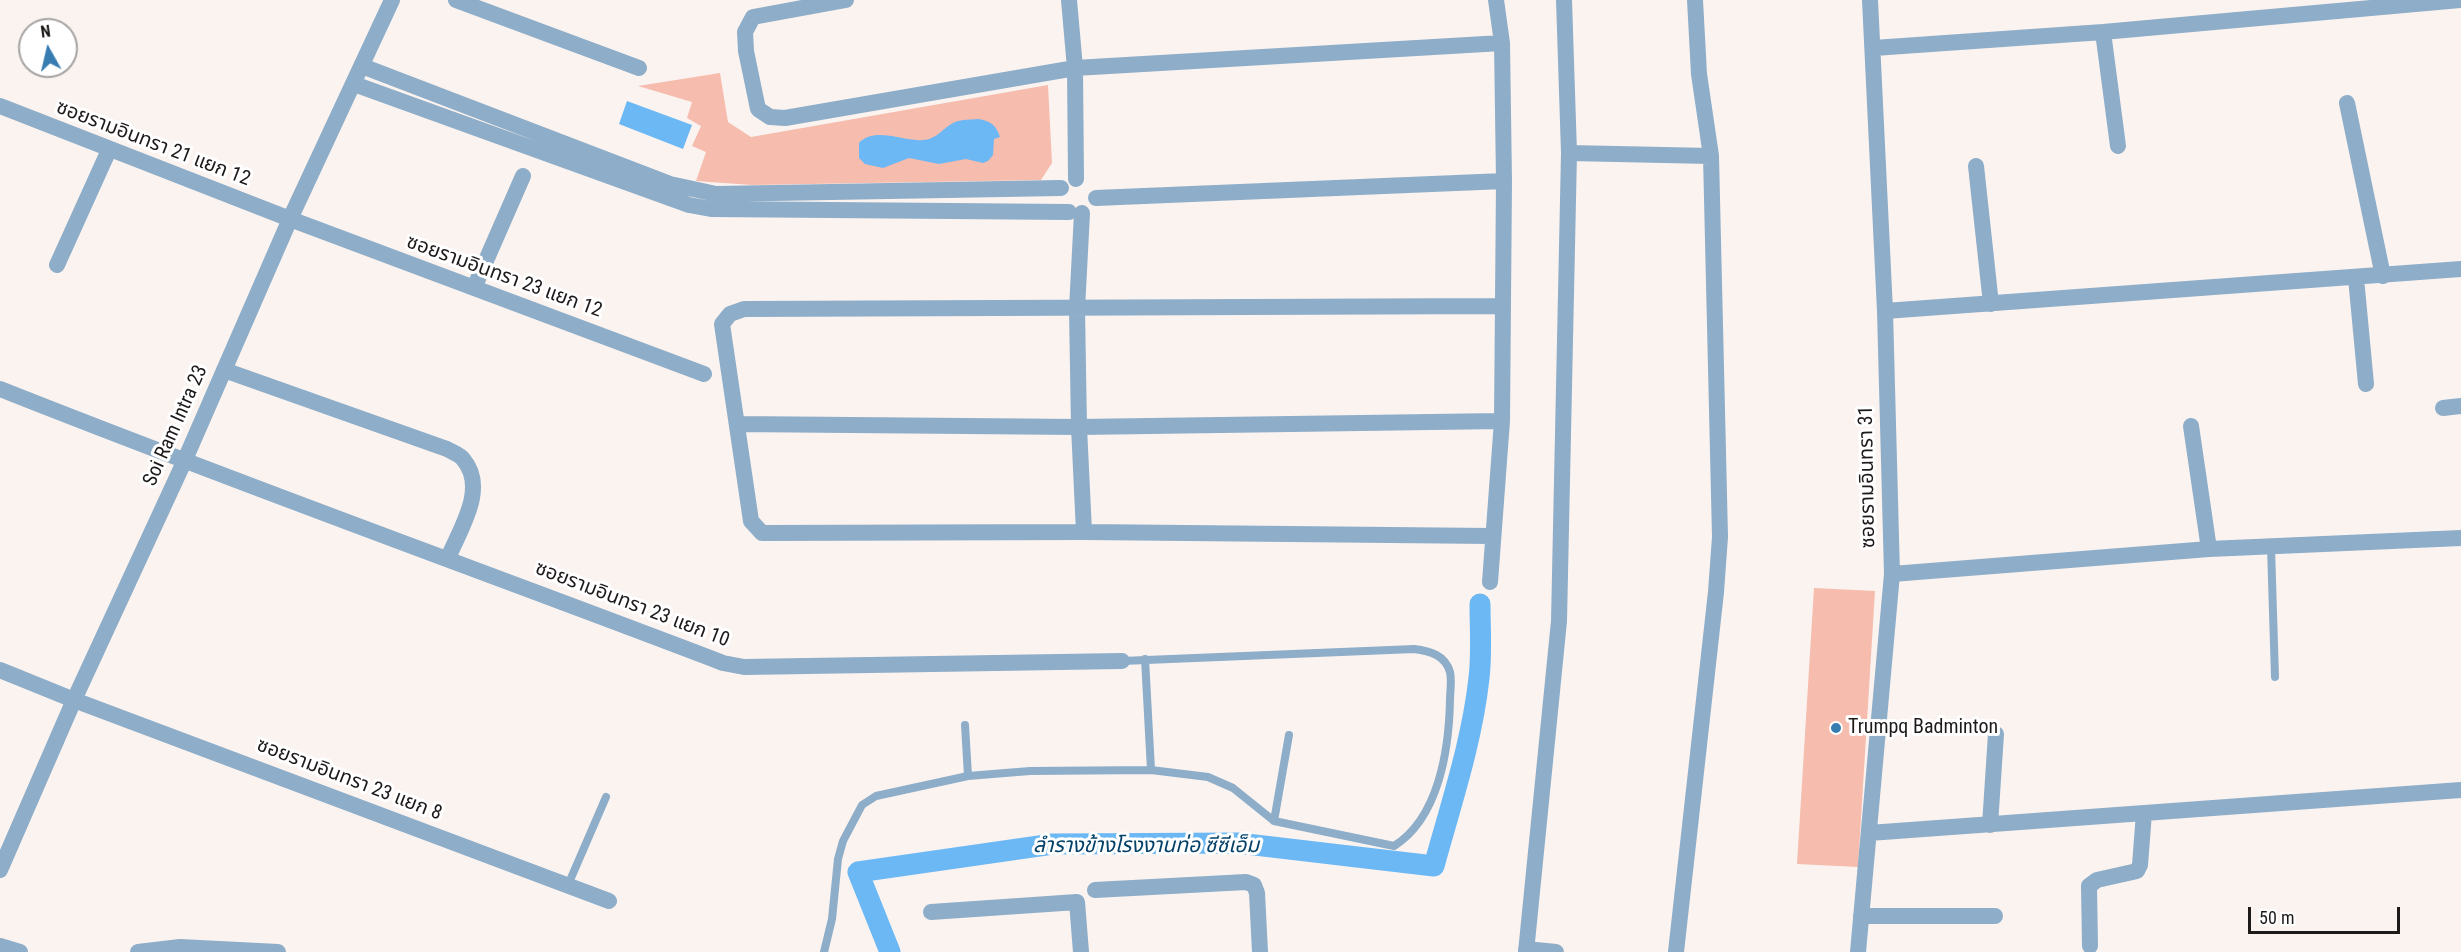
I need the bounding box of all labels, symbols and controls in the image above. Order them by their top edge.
north arrow [18,18,78,78]
text: N [40,22,52,42]
street label: ซอยรามอินทรา 21 แยก 12 [52,96,254,192]
street label: ซอยรามอินทรา 23 แยก 12 [403,230,605,324]
street label: Soi Ram Intra 23 [139,362,213,490]
street label: ซอยรามอินทรา 31 [1855,405,1881,549]
street label: ซอยรามอินทรา 23 แยก 10 [531,557,733,653]
place label: Trumpq Badminton [1848,716,1998,740]
marker: Trumpq Badminton [1829,721,1843,735]
street label: ซอยรามอินทรา 23 แยก 8 [253,734,445,826]
water label: ลำรางข้างโรงงานท่อ ซีซีเอ็ม [1033,834,1259,860]
scale bar [2251,895,2402,933]
text: 50 m [2259,907,2294,928]

